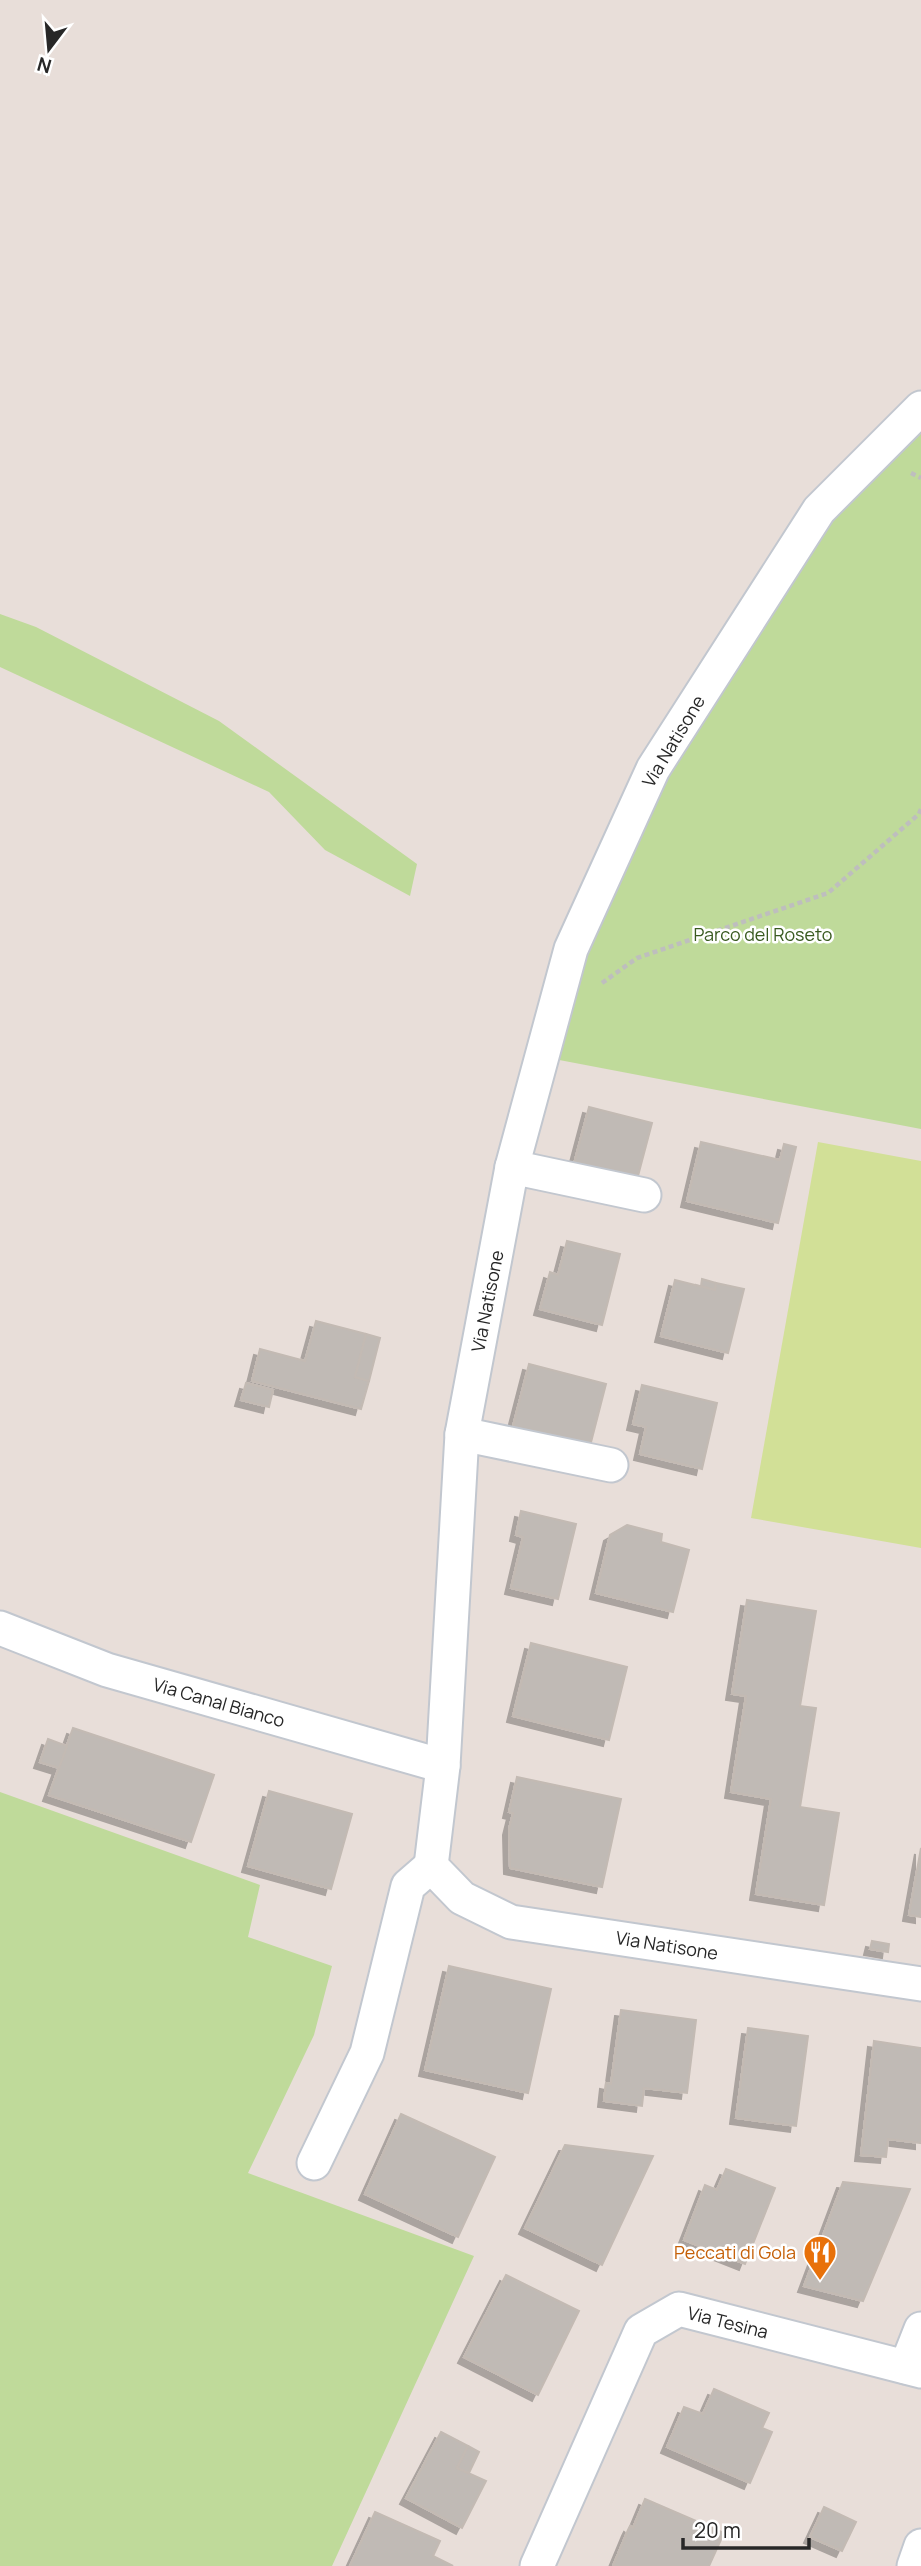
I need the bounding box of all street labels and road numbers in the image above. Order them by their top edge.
street label: Via Natisone [636,691,710,791]
street label: Via Natisone [465,1248,509,1354]
street label: Via Canal Bianco [150,1672,288,1732]
street label: Via Natisone [614,1925,720,1965]
street label: Via Tesina [685,2300,771,2344]

